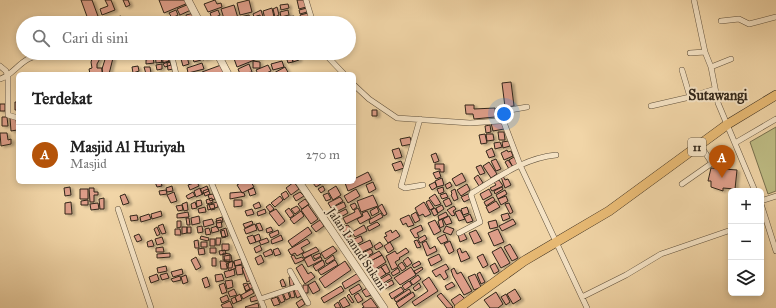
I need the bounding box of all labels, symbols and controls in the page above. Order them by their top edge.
search box [16,16,356,60]
icon: search [30,27,52,49]
text: Cari di sini [62,29,128,47]
district label: Sutawangi [688,87,748,105]
text: Terdekat [32,88,92,109]
your location [494,104,514,124]
text: Masjid Al Huriyah [70,138,185,156]
road number: 11 [688,138,706,156]
pin: A [709,145,735,178]
text: A [41,147,49,163]
text: 270 m [306,147,340,163]
text: Masjid [70,156,107,172]
map controls [728,188,764,296]
button: + [728,188,764,224]
street label: Jalan Lanud Sukani [322,204,390,294]
button: − [728,224,764,260]
button: layers [728,260,764,296]

